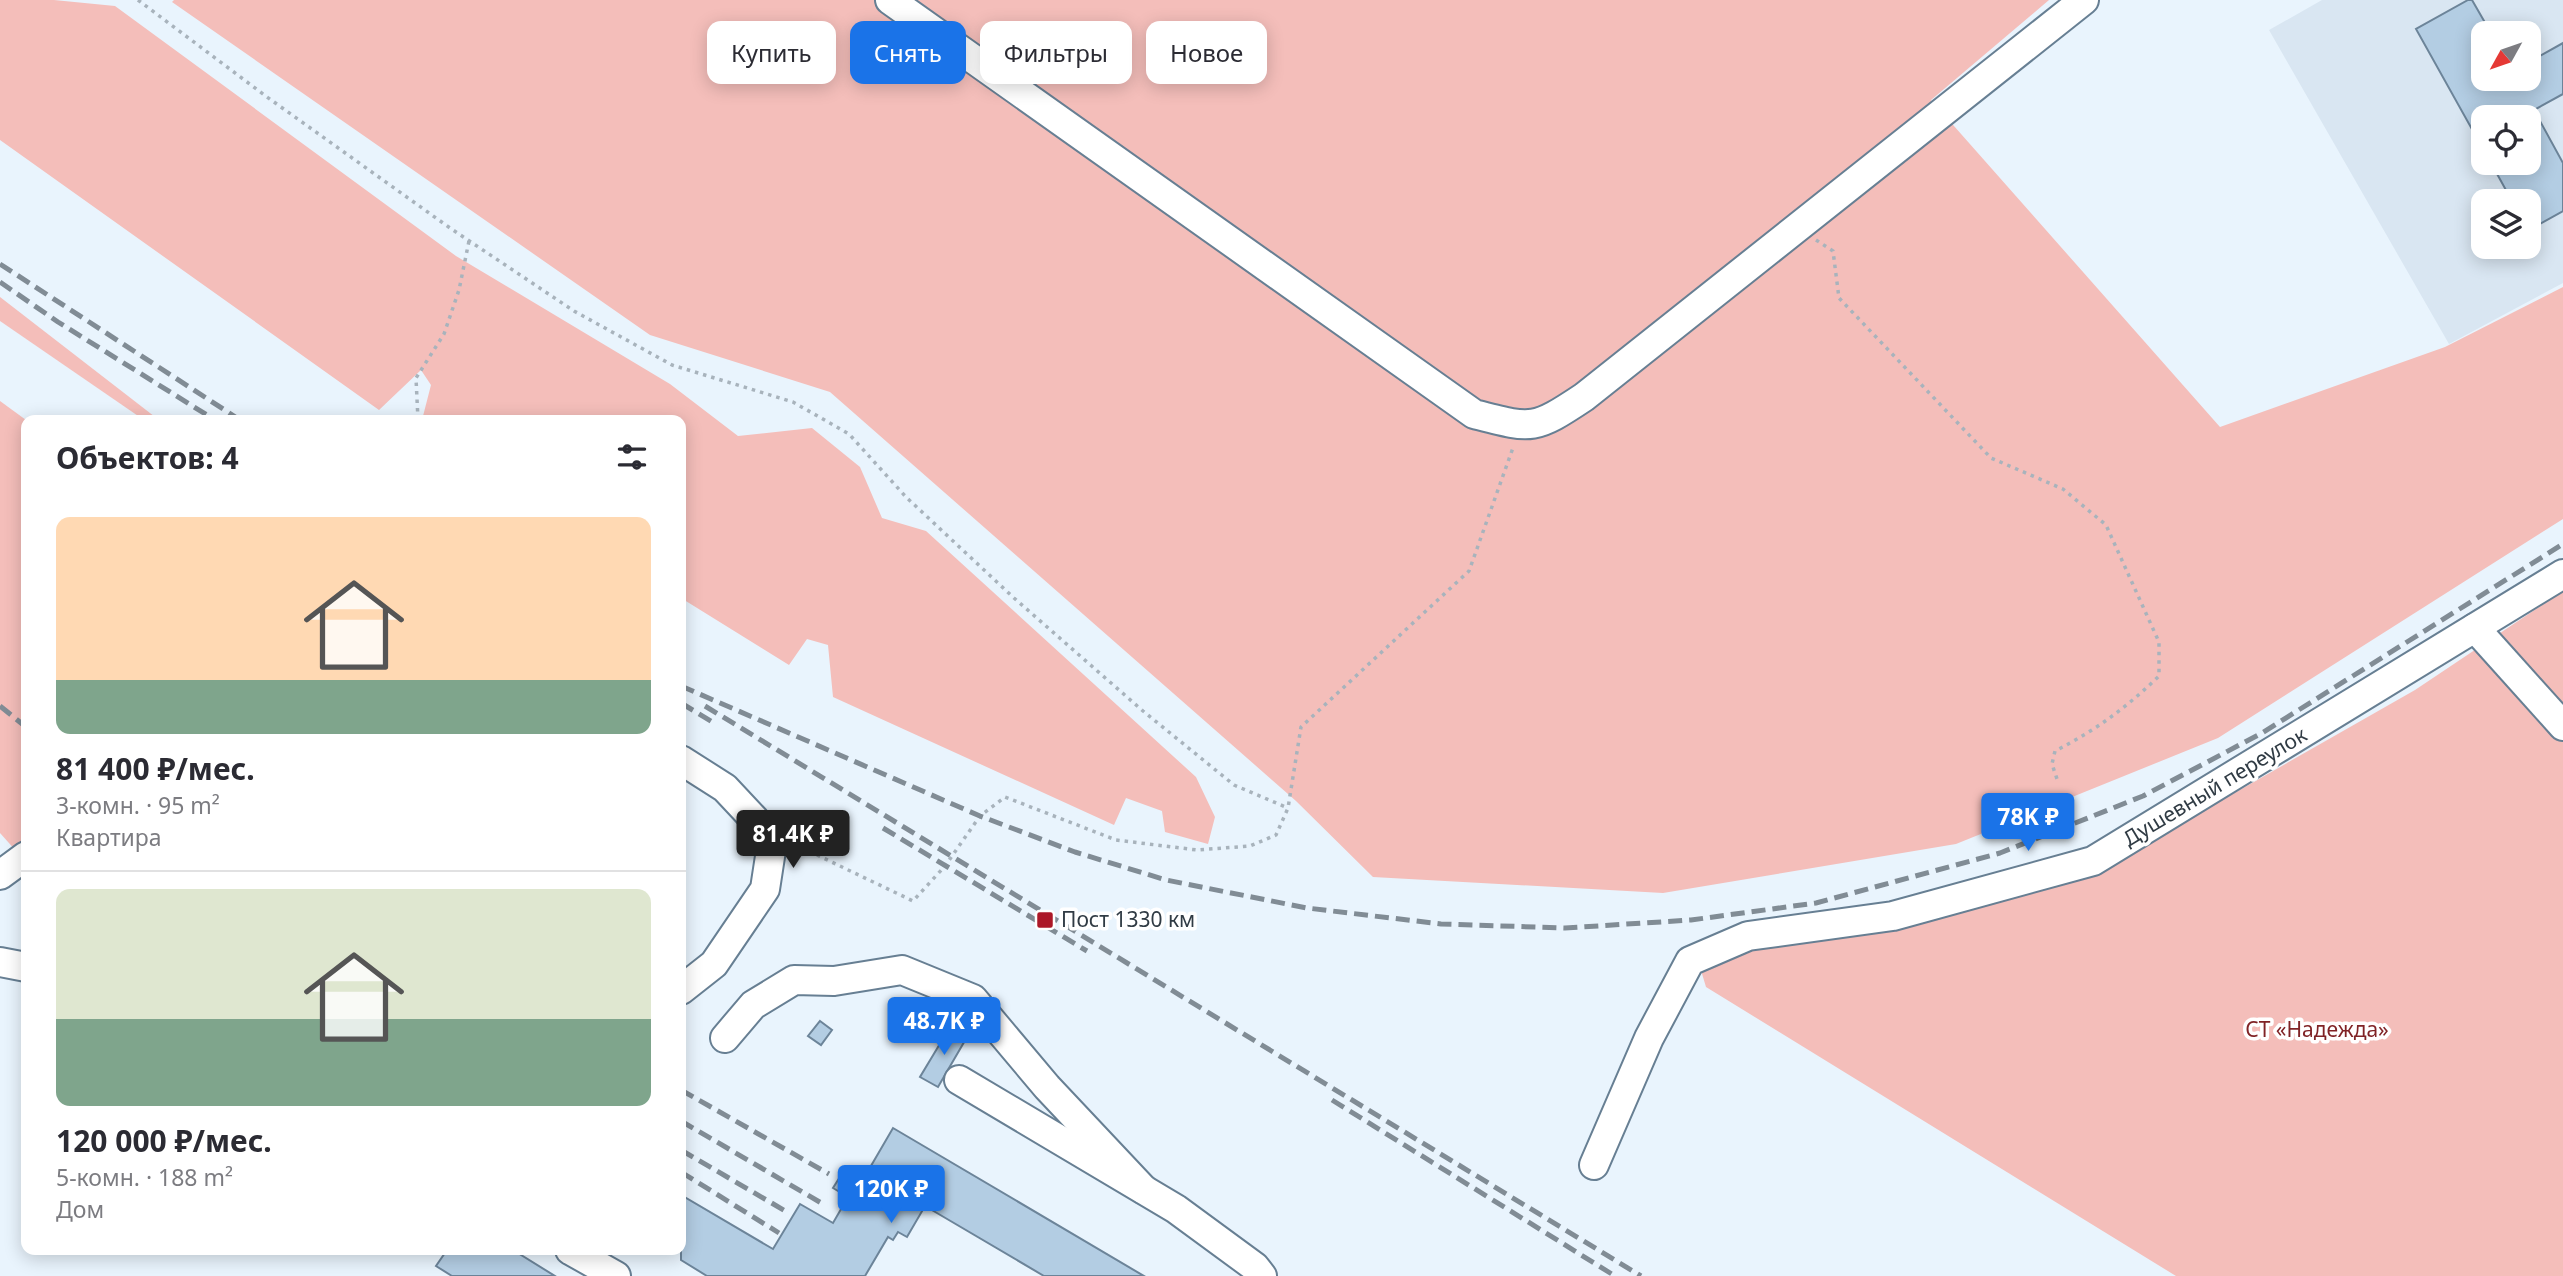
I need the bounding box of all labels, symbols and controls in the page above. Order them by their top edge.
chip: Купить [707,21,836,84]
chip: Снять [850,21,966,84]
chip: Фильтры [980,21,1132,84]
chip: Новое [1146,21,1267,84]
north arrow [2471,21,2541,91]
map controls [2471,21,2541,259]
button: locate [2471,105,2541,175]
button: layers [2471,189,2541,259]
text: Объектов: 4 [56,437,239,478]
icon: filters [613,438,651,476]
icon: home [291,562,417,688]
street label: Душевный переулок [2117,720,2312,852]
text: 81 400 ₽/мес. [56,748,255,789]
text: 3-комн. · 95 m² [56,789,220,821]
pin: 78K ₽ [1979,794,2077,853]
text: 78K ₽ [1997,800,2059,832]
pin: 81.4K ₽ [728,810,858,870]
text: 81.4K ₽ [753,817,833,849]
text: Квартира [56,821,162,853]
place label: Пост 1330 км [1061,905,1195,933]
marker: Пост 1330 км [1035,910,1055,930]
icon: home [291,934,417,1060]
pin: 48.7K ₽ [879,998,1009,1057]
text: 48.7K ₽ [904,1004,984,1036]
park label: СТ «Надежда» [2245,1015,2389,1043]
text: 120 000 ₽/мес. [56,1120,272,1161]
text: 5-комн. · 188 m² [56,1161,233,1193]
pin: 120K ₽ [834,1166,948,1225]
text: 120K ₽ [854,1172,928,1204]
text: Дом [56,1193,104,1225]

